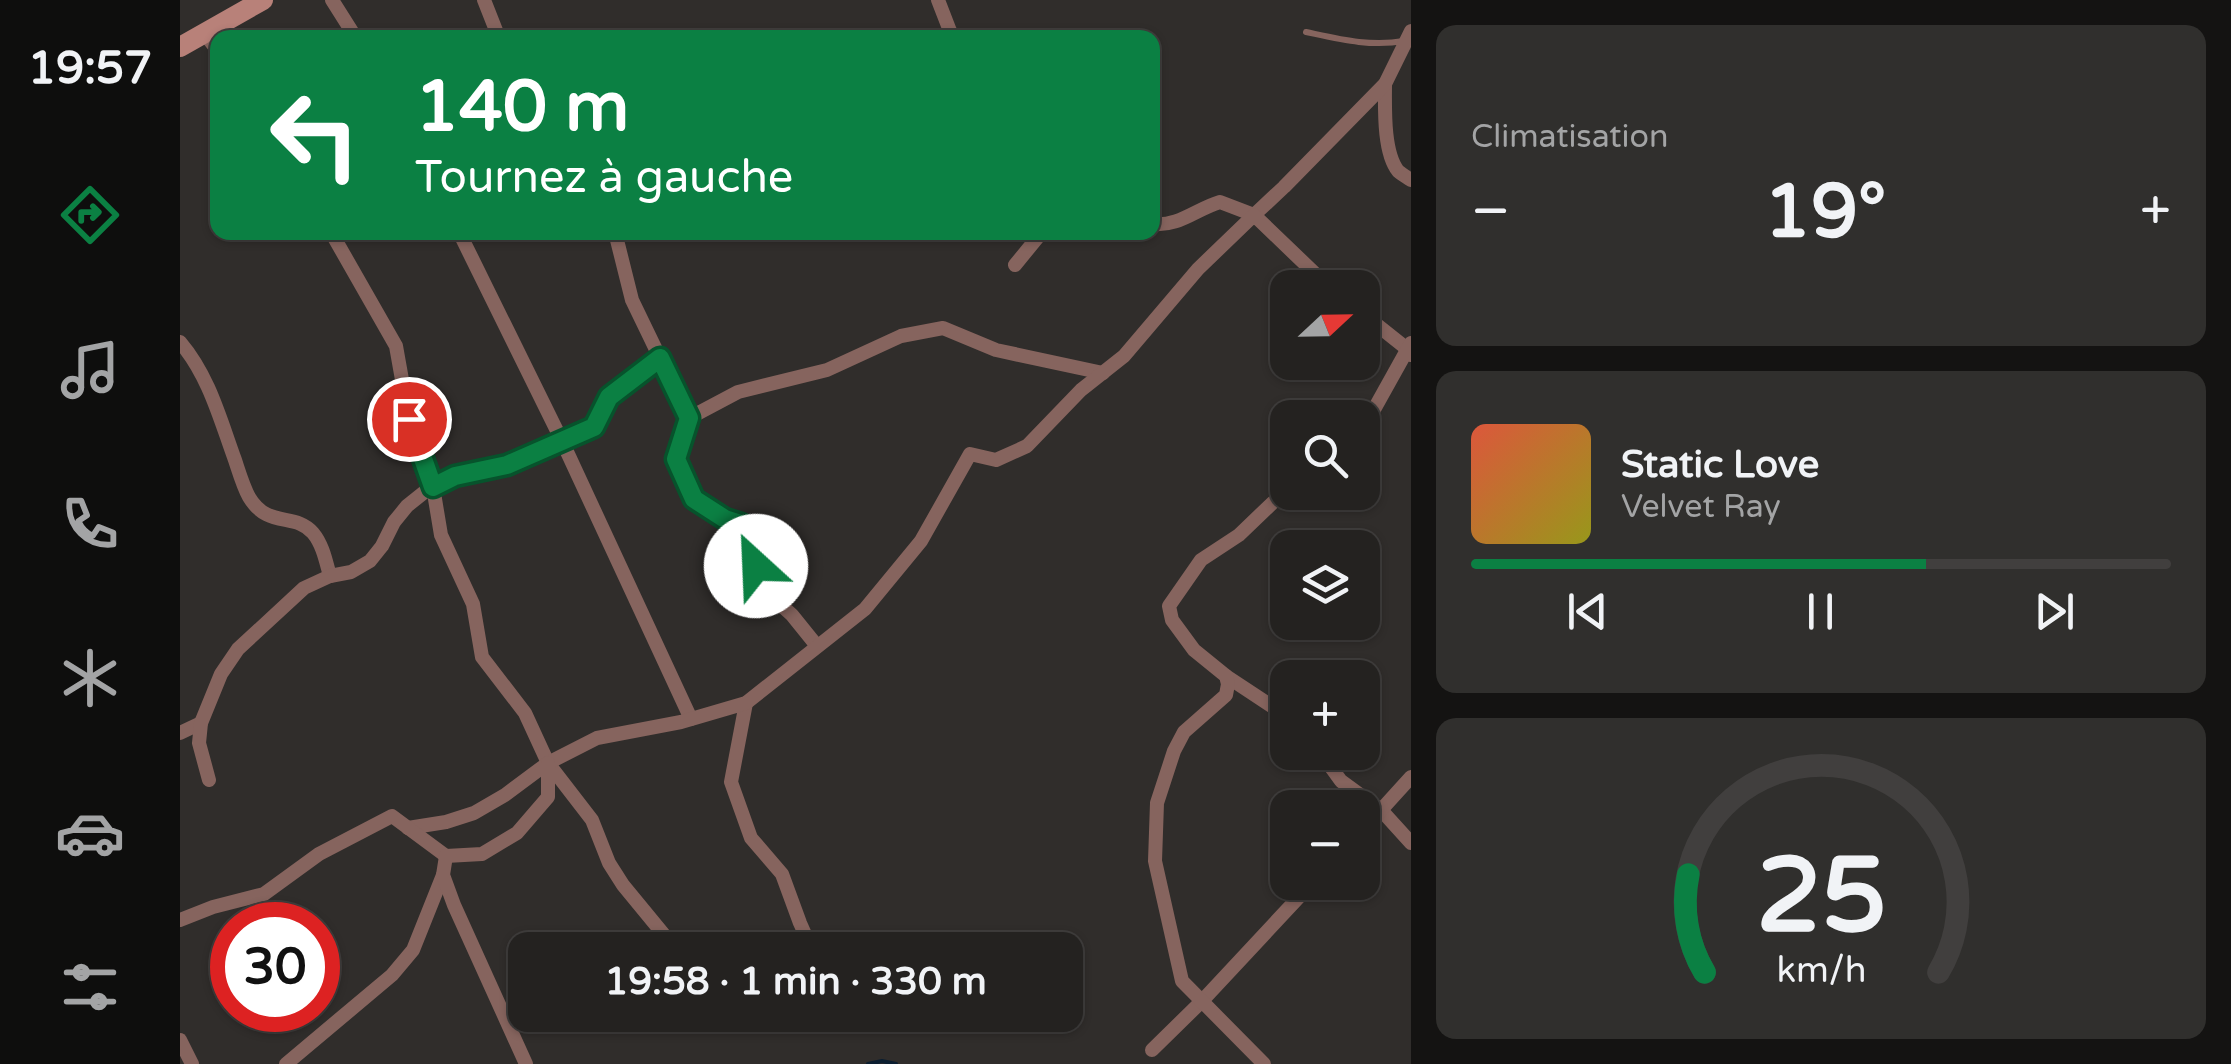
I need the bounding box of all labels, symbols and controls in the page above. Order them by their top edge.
text: 19:57 [28,42,152,96]
text: 140 m [415,66,629,150]
icon: left [250,70,380,200]
text: Climatisation [1471,118,1668,156]
text: Tournez à gauche [415,151,793,205]
text: 19° [1764,167,1886,257]
text: − [1471,179,1510,245]
text: + [2140,179,2171,245]
icon: directions [55,180,125,250]
north arrow [1270,270,1380,380]
map controls [1270,270,1380,900]
icon: music [55,335,125,405]
pin [367,377,452,462]
icon: arrive [382,392,437,447]
button: search [1270,400,1380,510]
text: Static Love [1621,442,1819,488]
text: Velvet Ray [1621,488,1781,526]
icon: phone [55,489,125,559]
position arrow [704,514,808,618]
button: layers [1270,530,1380,640]
icon: previous [1560,584,1615,639]
icon: pause [1793,584,1848,639]
icon: next [2027,584,2082,639]
icon: climate [55,643,125,713]
button: + [1270,660,1380,770]
button: − [1270,790,1380,900]
icon: car [55,798,125,868]
text: 25 [1756,835,1886,960]
speed limit sign: 30 [210,902,340,1032]
text: km/h [1776,949,1866,992]
icon: filters [55,952,125,1022]
text: 19:58 · 1 min · 330 m [604,959,987,1005]

